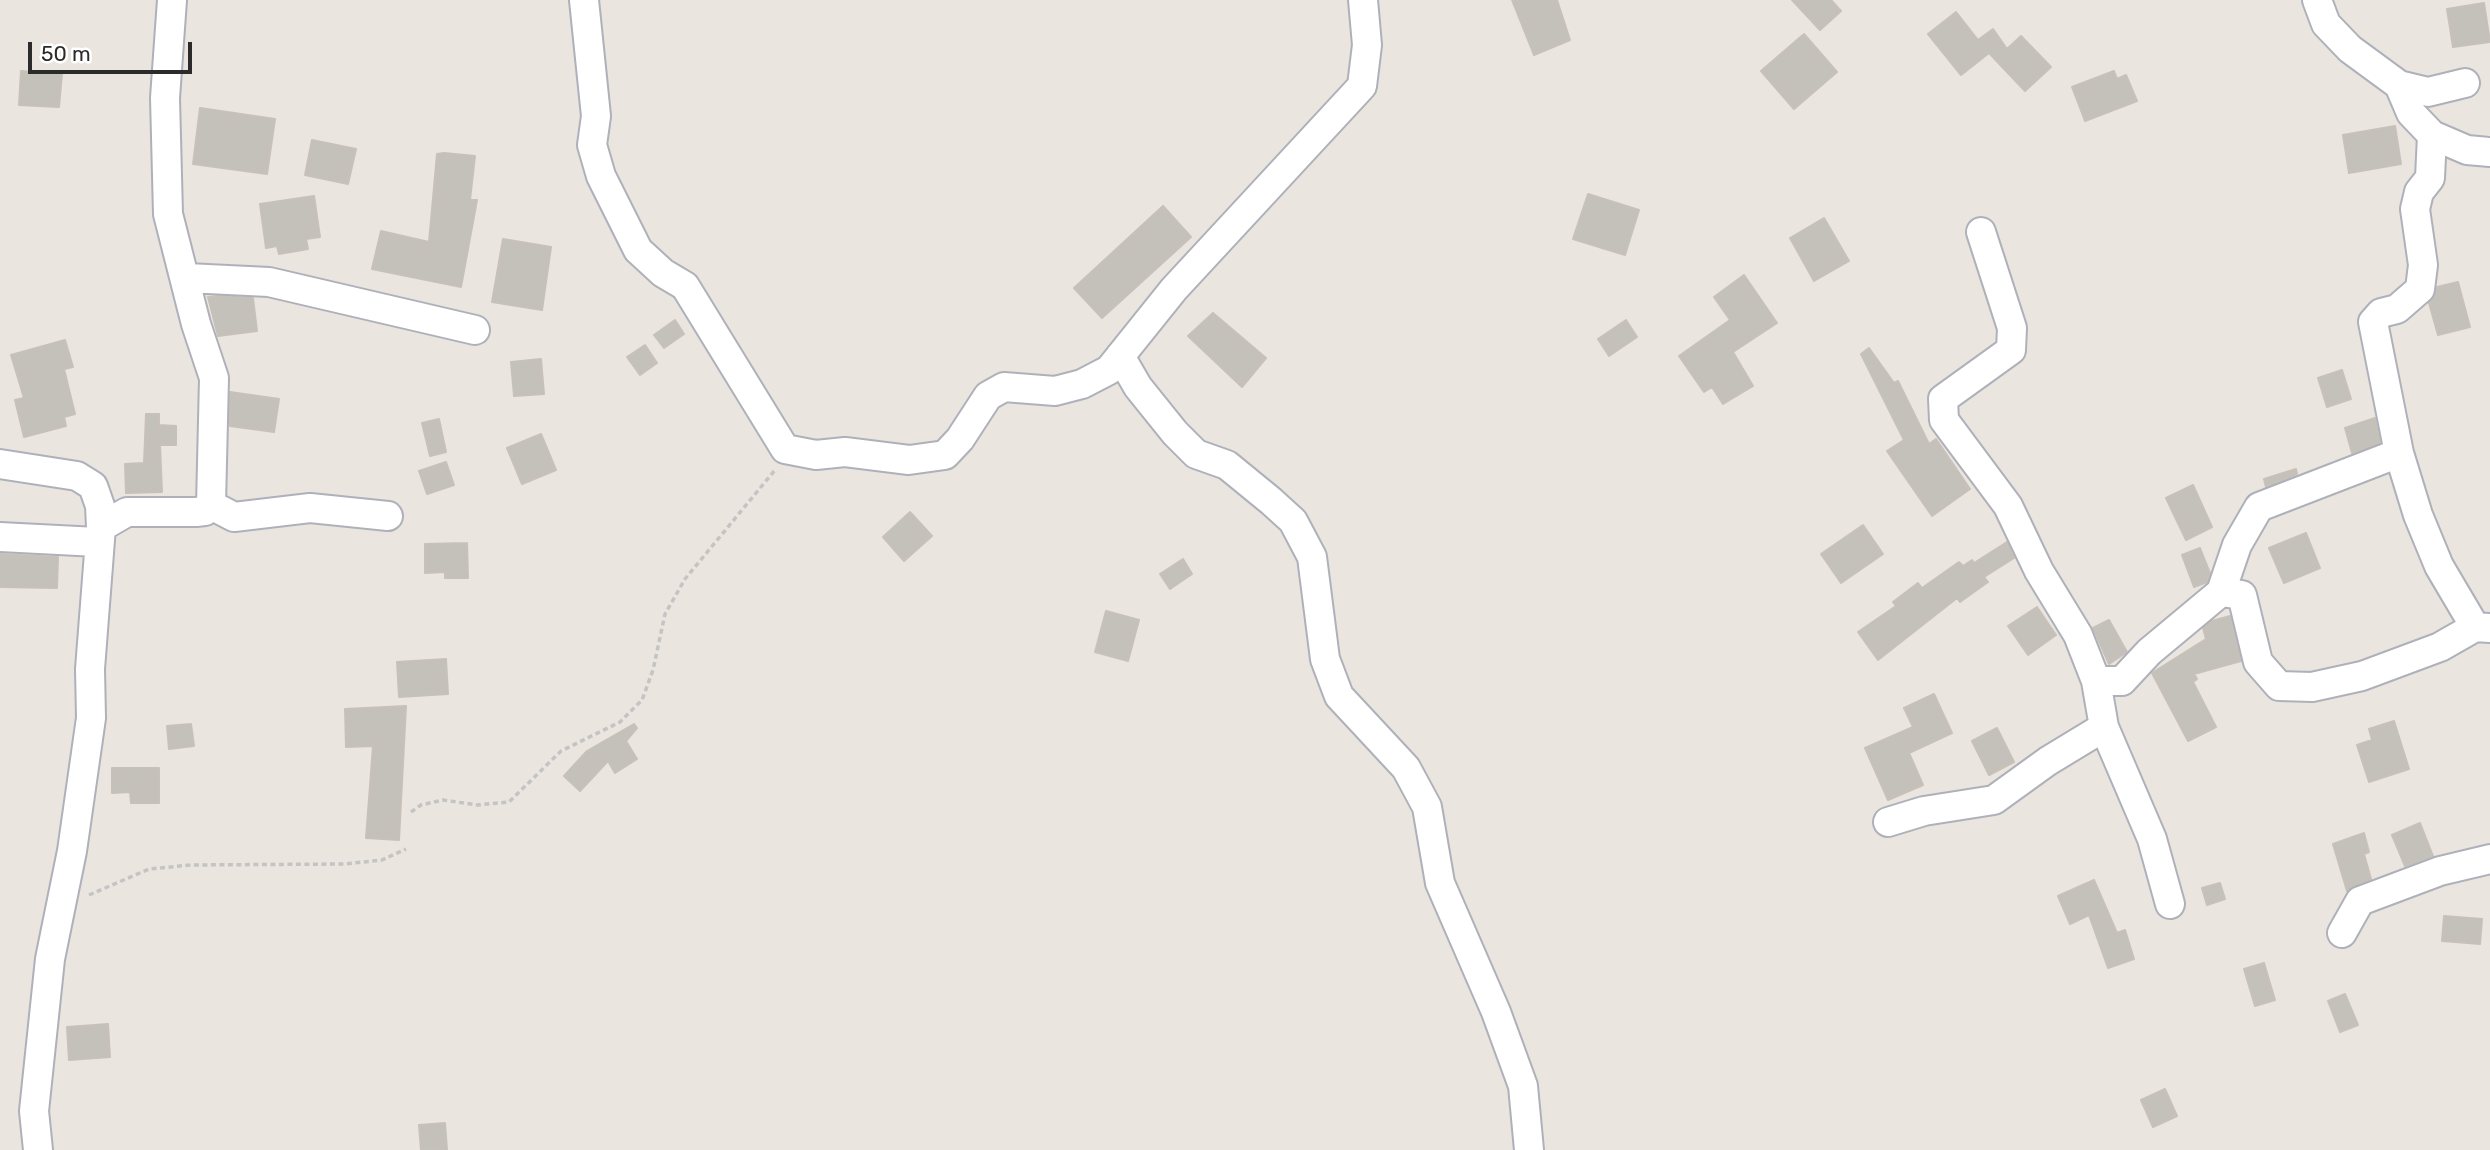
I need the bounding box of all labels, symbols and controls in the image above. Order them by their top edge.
scale bar [32,28,196,72]
text: 50 m [41,41,91,66]

